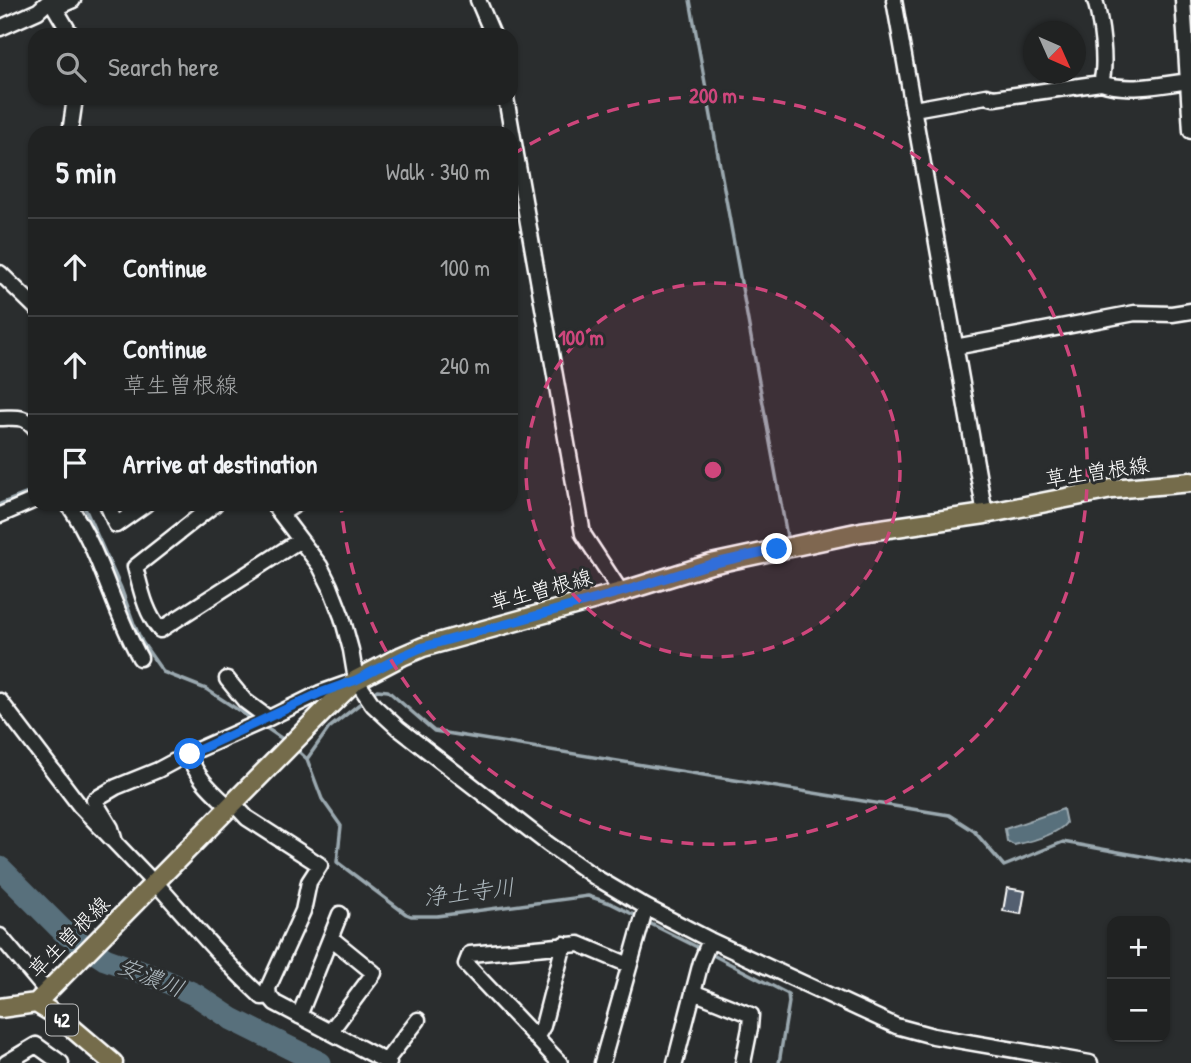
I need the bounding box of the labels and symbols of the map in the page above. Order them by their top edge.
north arrow [1023,21,1086,84]
text: 200 m [689,81,737,110]
text: 100 m [558,323,604,352]
street label: 草生曽根線 [1043,450,1151,493]
centre of rings [701,458,725,482]
route end [761,533,792,564]
street label: 草生曽根線 [486,562,595,617]
route start [174,738,205,769]
water label: 浄土寺川 [421,871,516,912]
street label: 草生曽根線 [21,889,116,984]
water label: 安濃川 [113,949,189,1004]
road number: 42 [46,1004,78,1036]

